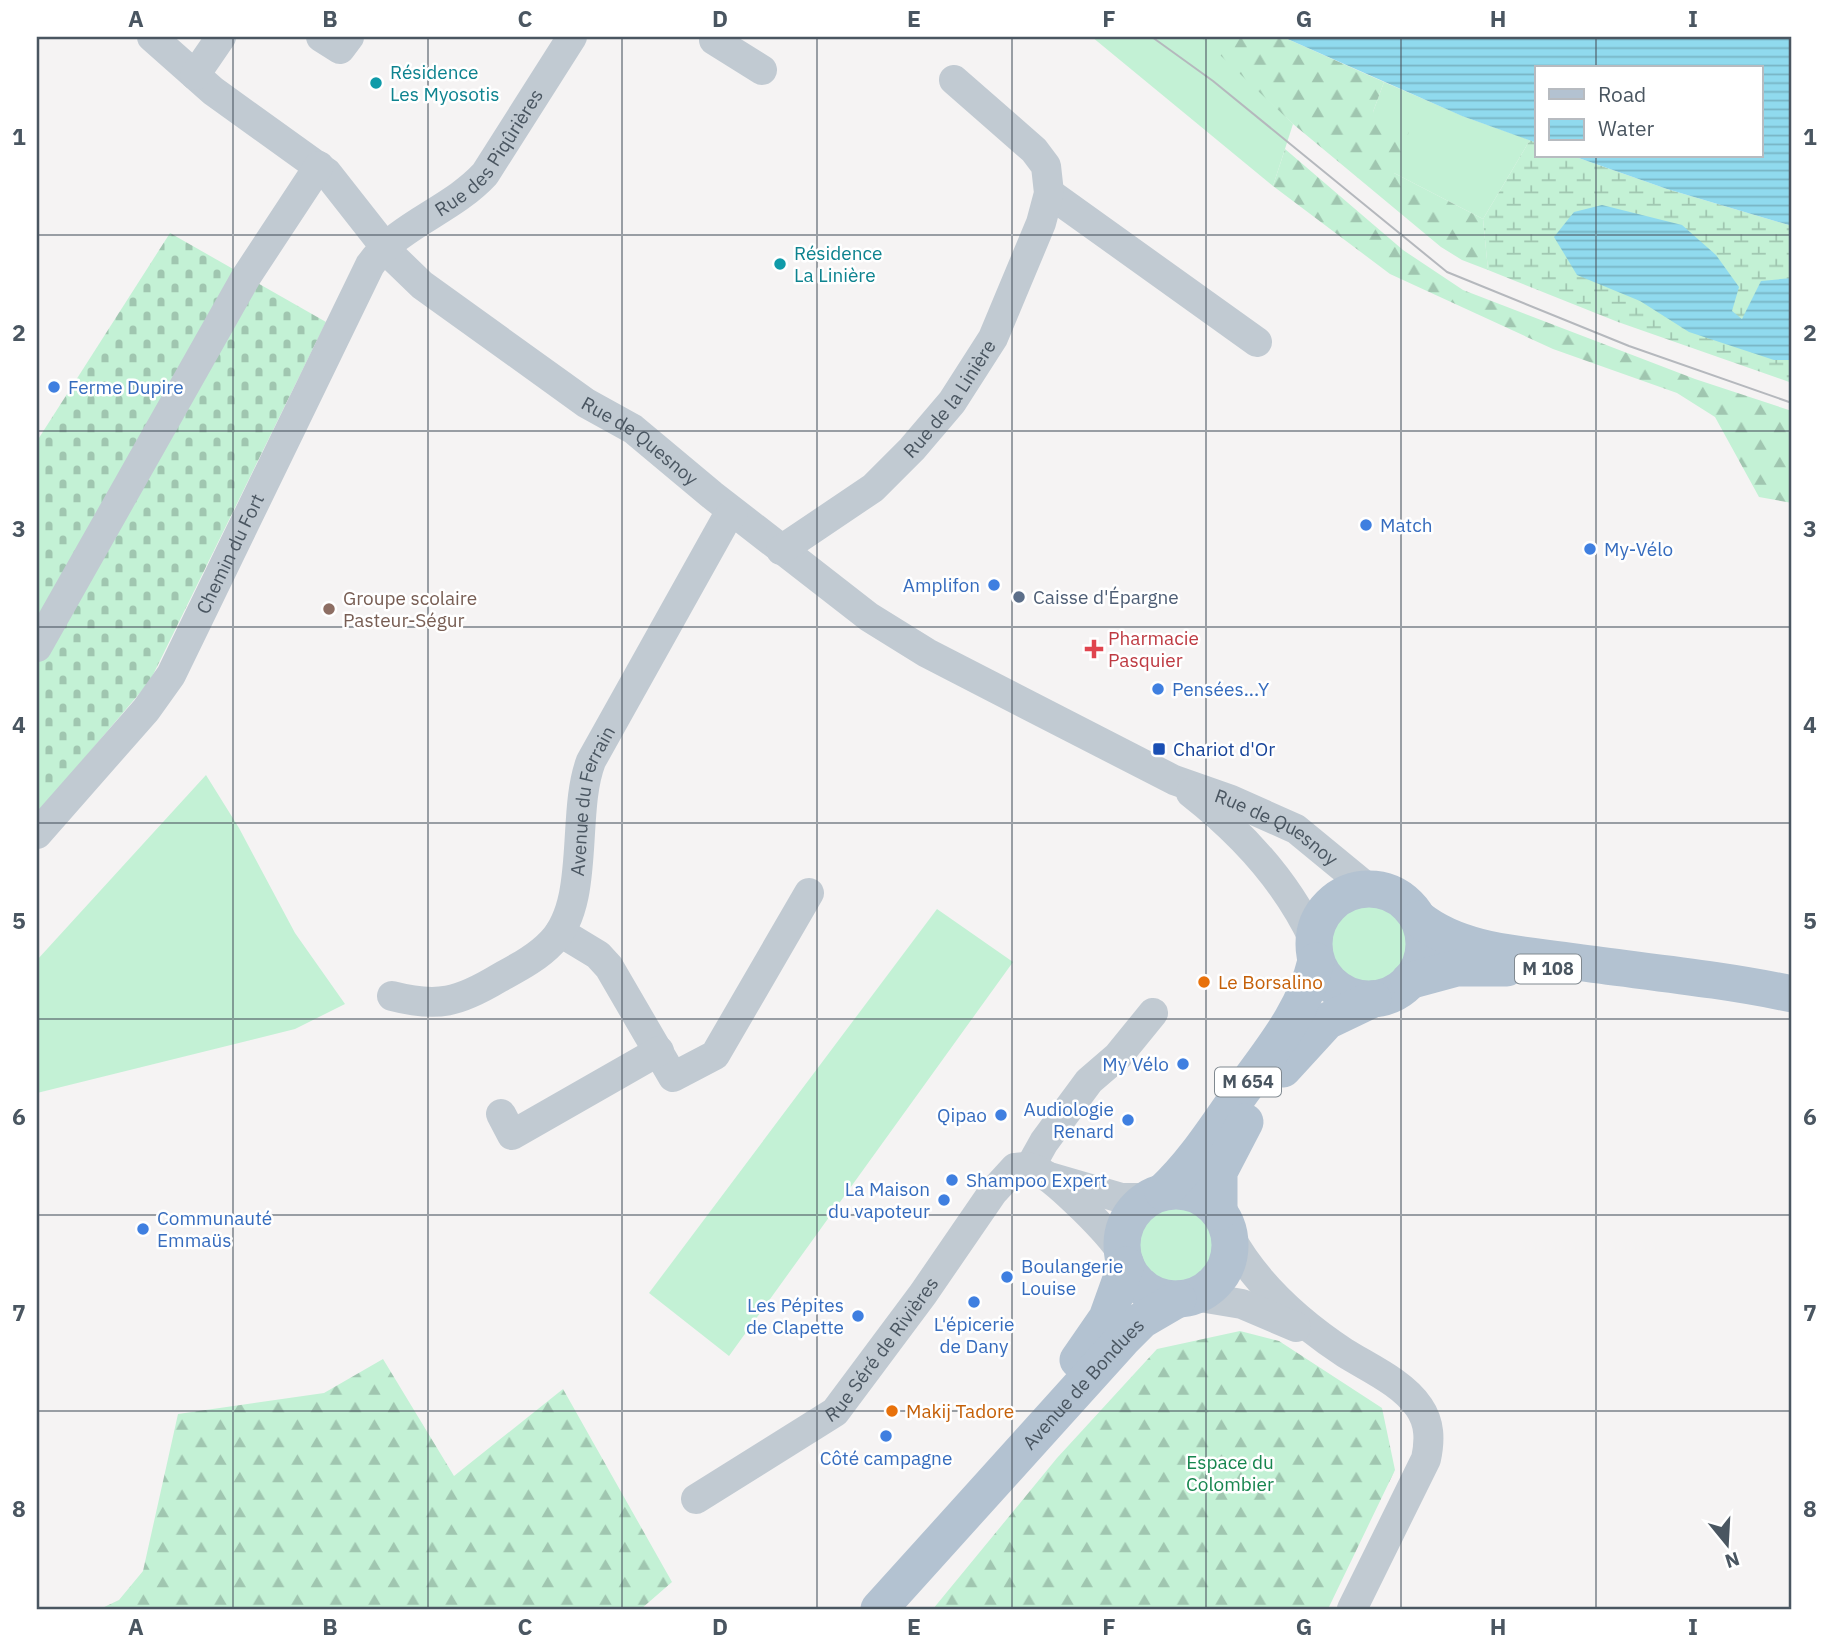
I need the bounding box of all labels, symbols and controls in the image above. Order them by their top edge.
text: A [128,3,144,33]
text: B [322,3,338,33]
text: C [518,3,533,33]
text: D [712,3,728,33]
text: E [907,3,921,33]
text: F [1102,3,1116,33]
text: G [1296,3,1312,33]
text: H [1490,3,1506,33]
text: I [1688,3,1698,33]
place label: Résidence Les Myosotis [390,60,500,106]
legend [1535,66,1762,158]
marker: Résidence Les Myosotis [368,75,384,91]
text: Road [1598,80,1646,108]
street label: Rue des Piqûrières [430,84,548,221]
text: Water [1598,114,1655,142]
text: 1 [12,121,26,151]
text: 1 [1803,121,1817,151]
place label: Résidence La Linière [794,241,882,287]
marker: Résidence La Linière [772,256,788,272]
text: 2 [12,317,26,347]
text: 2 [1803,317,1817,347]
street label: Rue de la Linière [898,335,1001,463]
place label: Ferme Dupire [68,375,184,399]
marker: Ferme Dupire [46,379,62,395]
street label: Rue de Quesnoy [577,391,704,491]
street label: Chemin du Fort [191,490,269,618]
text: 3 [12,513,26,543]
place label: Match [1380,513,1433,537]
text: 3 [1803,513,1817,543]
marker: Match [1358,517,1374,533]
place label: My-Vélo [1604,537,1673,561]
marker: My-Vélo [1582,541,1598,557]
place label: Amplifon [903,573,980,597]
marker: Amplifon [986,577,1002,593]
place label: Caisse d'Épargne [1033,585,1179,609]
place label: Groupe scolaire Pasteur-Ségur [343,586,477,632]
marker: Caisse d'Épargne [1011,589,1027,605]
marker: Groupe scolaire Pasteur-Ségur [321,601,337,617]
place label: Pharmacie Pasquier [1108,626,1199,672]
marker: Pharmacie Pasquier [1086,641,1102,657]
place label: Pensées...Y [1172,677,1270,701]
marker: Pensées...Y [1150,681,1166,697]
text: 4 [12,709,26,739]
text: 4 [1803,709,1817,739]
street label: Avenue du Ferrain [565,722,620,877]
place label: Chariot d'Or [1173,737,1275,761]
marker: Chariot d'Or [1151,741,1167,757]
street label: Rue de Quesnoy [1212,783,1344,871]
text: 5 [12,905,26,935]
text: 5 [1803,905,1817,935]
road number: M 108 [1515,954,1581,984]
place label: Le Borsalino [1218,970,1323,994]
marker: Le Borsalino [1196,974,1212,990]
place label: My Vélo [1102,1052,1169,1076]
marker: My Vélo [1175,1056,1191,1072]
road number: M 654 [1215,1068,1281,1097]
place label: Audiologie Renard [1024,1097,1114,1143]
text: 6 [12,1101,26,1131]
text: 6 [1803,1101,1817,1131]
place label: Qipao [937,1103,987,1127]
marker: Qipao [993,1107,1009,1123]
marker: Audiologie Renard [1120,1112,1136,1128]
place label: Shampoo Expert [966,1168,1107,1192]
marker: Shampoo Expert [944,1172,960,1188]
place label: La Maison du vapoteur [828,1177,930,1223]
marker: La Maison du vapoteur [936,1192,952,1208]
place label: Communauté Emmaüs [157,1206,272,1252]
marker: Communauté Emmaüs [135,1221,151,1237]
place label: Boulangerie Louise [1021,1254,1123,1300]
marker: Boulangerie Louise [999,1269,1015,1285]
street label: Rue Séré de Rivières [820,1272,943,1427]
place label: Les Pépites de Clapette [746,1293,844,1339]
marker: L'épicerie de Dany [966,1294,982,1310]
text: 7 [12,1297,26,1327]
text: 7 [1803,1297,1817,1327]
marker: Les Pépites de Clapette [850,1308,866,1324]
place label: L'épicerie de Dany [934,1312,1014,1358]
street label: Avenue de Bondues [1017,1313,1149,1454]
place label: Makij Tadore [906,1399,1014,1423]
marker: Makij Tadore [884,1403,900,1419]
marker: Côté campagne [878,1428,894,1444]
place label: Côté campagne [820,1446,952,1470]
park label: Espace du Colombier [1186,1450,1274,1496]
text: 8 [12,1493,26,1523]
text: 8 [1803,1493,1817,1523]
north arrow [1692,1510,1762,1580]
text: N [1722,1547,1743,1574]
text: A [128,1611,144,1641]
text: B [322,1611,338,1641]
text: C [518,1611,533,1641]
text: D [712,1611,728,1641]
text: E [907,1611,921,1641]
text: F [1102,1611,1116,1641]
text: G [1296,1611,1312,1641]
text: H [1490,1611,1506,1641]
text: I [1688,1611,1698,1641]

